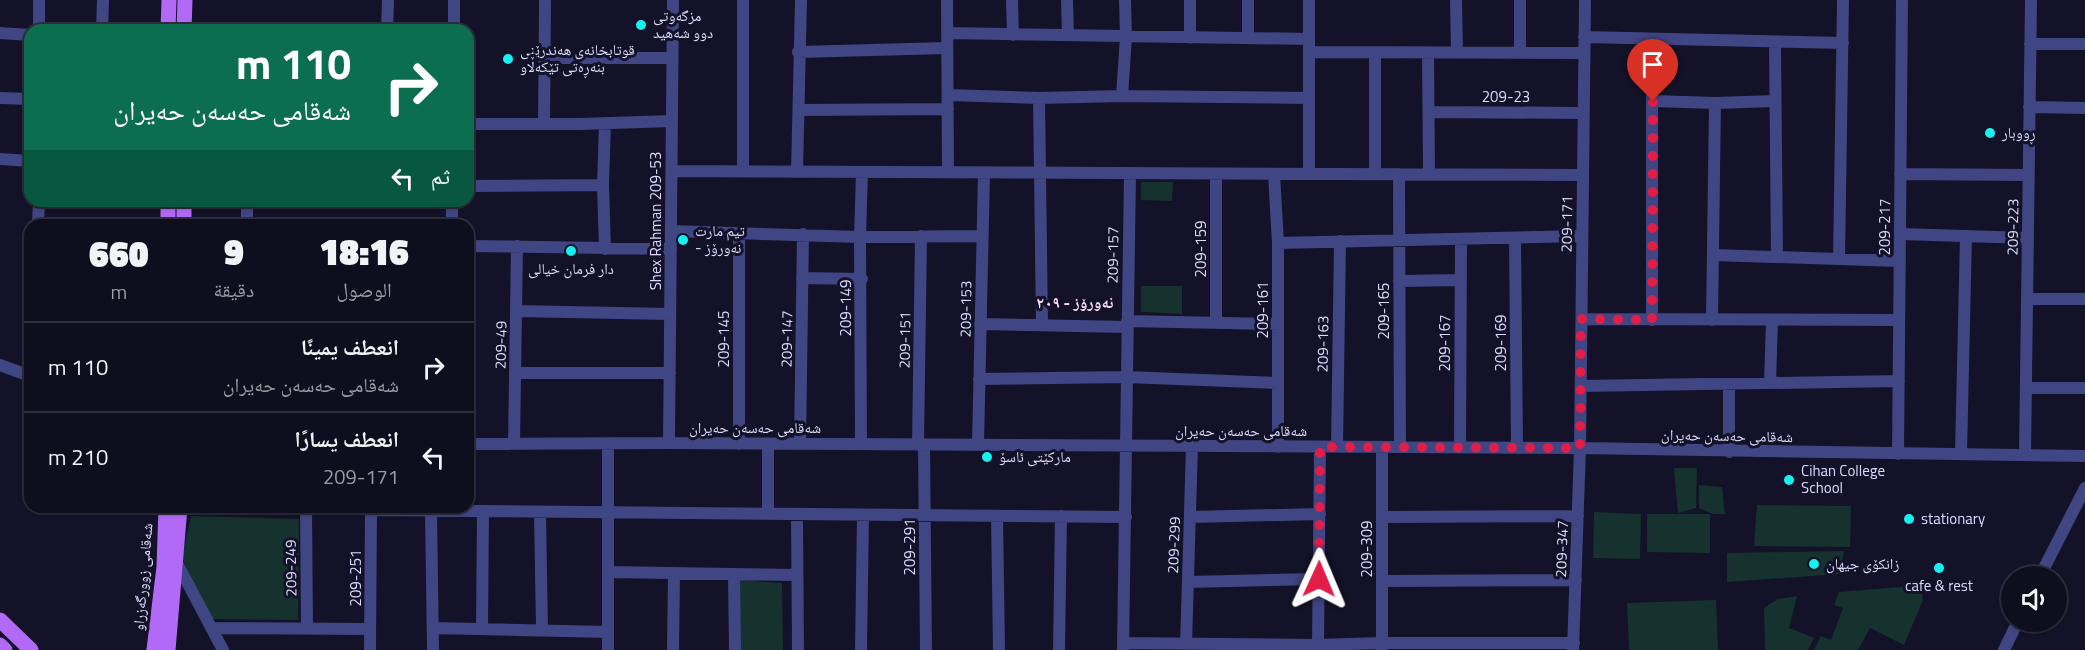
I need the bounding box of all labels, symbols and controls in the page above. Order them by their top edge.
place label: مزگەوتی دوو شەهید [653,4,713,44]
marker: مزگەوتی دوو شەهید [634,18,648,32]
text: 110 m [236,31,351,95]
place label: قوتابخانەی هەندرێنی بنەڕەتی تێکەڵاو [520,38,635,79]
pin [1627,39,1678,101]
icon: right [372,48,450,126]
icon: arrive [1636,48,1669,81]
marker: قوتابخانەی هەندرێنی بنەڕەتی تێکەڵاو [501,52,515,66]
street label: 209-23 [1482,85,1530,108]
text: شەقامی حەسەن حەیران [113,89,351,130]
place label: ڕووبار [2001,121,2036,145]
marker: ڕووبار [1983,126,1997,140]
street label: Shex Rahman 209-53 [644,152,667,290]
text: ثم [431,159,450,193]
icon: left [386,162,419,195]
street label: 209-171 [1555,195,1578,253]
street label: 209-223 [2001,198,2024,256]
street label: 209-217 [1873,199,1896,255]
place label: تیم مارت - نەورۆز [695,219,745,259]
street label: 209-159 [1189,221,1212,277]
text: 9 [224,224,244,279]
text: 18:16 [319,224,409,279]
text: 660 [89,226,149,281]
street label: 209-157 [1101,226,1124,284]
marker: تیم مارت - نەورۆز [676,233,690,247]
marker: دار فرمان خیالی [564,244,578,258]
place label: دار فرمان خیالی [528,257,614,280]
text: دقيقة [214,274,254,305]
text: الوصول [336,274,392,305]
text: m [110,276,127,307]
street label: 209-149 [834,280,857,336]
street label: 209-153 [954,280,977,338]
street label: 209-161 [1251,282,1274,338]
street label: 209-165 [1372,283,1395,339]
district label: نەورۆز - ٢٠٩ [1037,290,1113,314]
street label: 209-147 [775,310,798,368]
street label: 209-145 [712,311,735,367]
street label: 209-151 [893,311,916,369]
street label: 209-163 [1311,315,1334,373]
street label: 209-167 [1433,315,1456,371]
street label: 209-169 [1489,315,1512,371]
street label: 209-49 [489,321,512,369]
text: انعطف يمينًا [301,330,399,364]
text: 110 m [48,350,108,384]
icon: right [417,351,450,384]
text: شەقامی حەسەن حەیران [223,369,399,400]
street label: شەقامی حەسەن حەیران [689,416,821,439]
street label: شەقامی حەسەن حەیران [1175,419,1307,442]
text: انعطف يسارًا [294,422,399,456]
street label: شەقامی حەسەن حەیران [1661,423,1793,448]
text: 210 m [48,440,108,474]
icon: left [417,441,450,474]
place label: مارکێتی ئاسۆ [999,445,1071,468]
marker: مارکێتی ئاسۆ [980,450,994,464]
place label: Cihan College School [1801,459,1885,499]
text: 209-171 [323,461,399,492]
marker: Cihan College School [1782,473,1796,487]
place label: stationary [1921,507,1985,530]
marker: stationary [1902,512,1916,526]
street label: 209-299 [1161,516,1186,574]
street label: 209-291 [898,519,921,575]
street label: 209-347 [1549,520,1574,578]
street label: 209-309 [1355,521,1378,577]
street label: شەقامی زوورگەزراو [126,522,159,632]
street label: 209-249 [279,539,302,597]
position arrow [1287,547,1351,611]
street label: 209-251 [344,550,367,606]
place label: زانکۆی جیھان [1826,552,1899,575]
marker: زانکۆی جیھان [1807,557,1821,571]
marker: cafe & rest [1932,561,1946,575]
map controls [2001,566,2067,632]
button: sound [2001,566,2067,632]
place label: cafe & rest [1905,574,1974,597]

